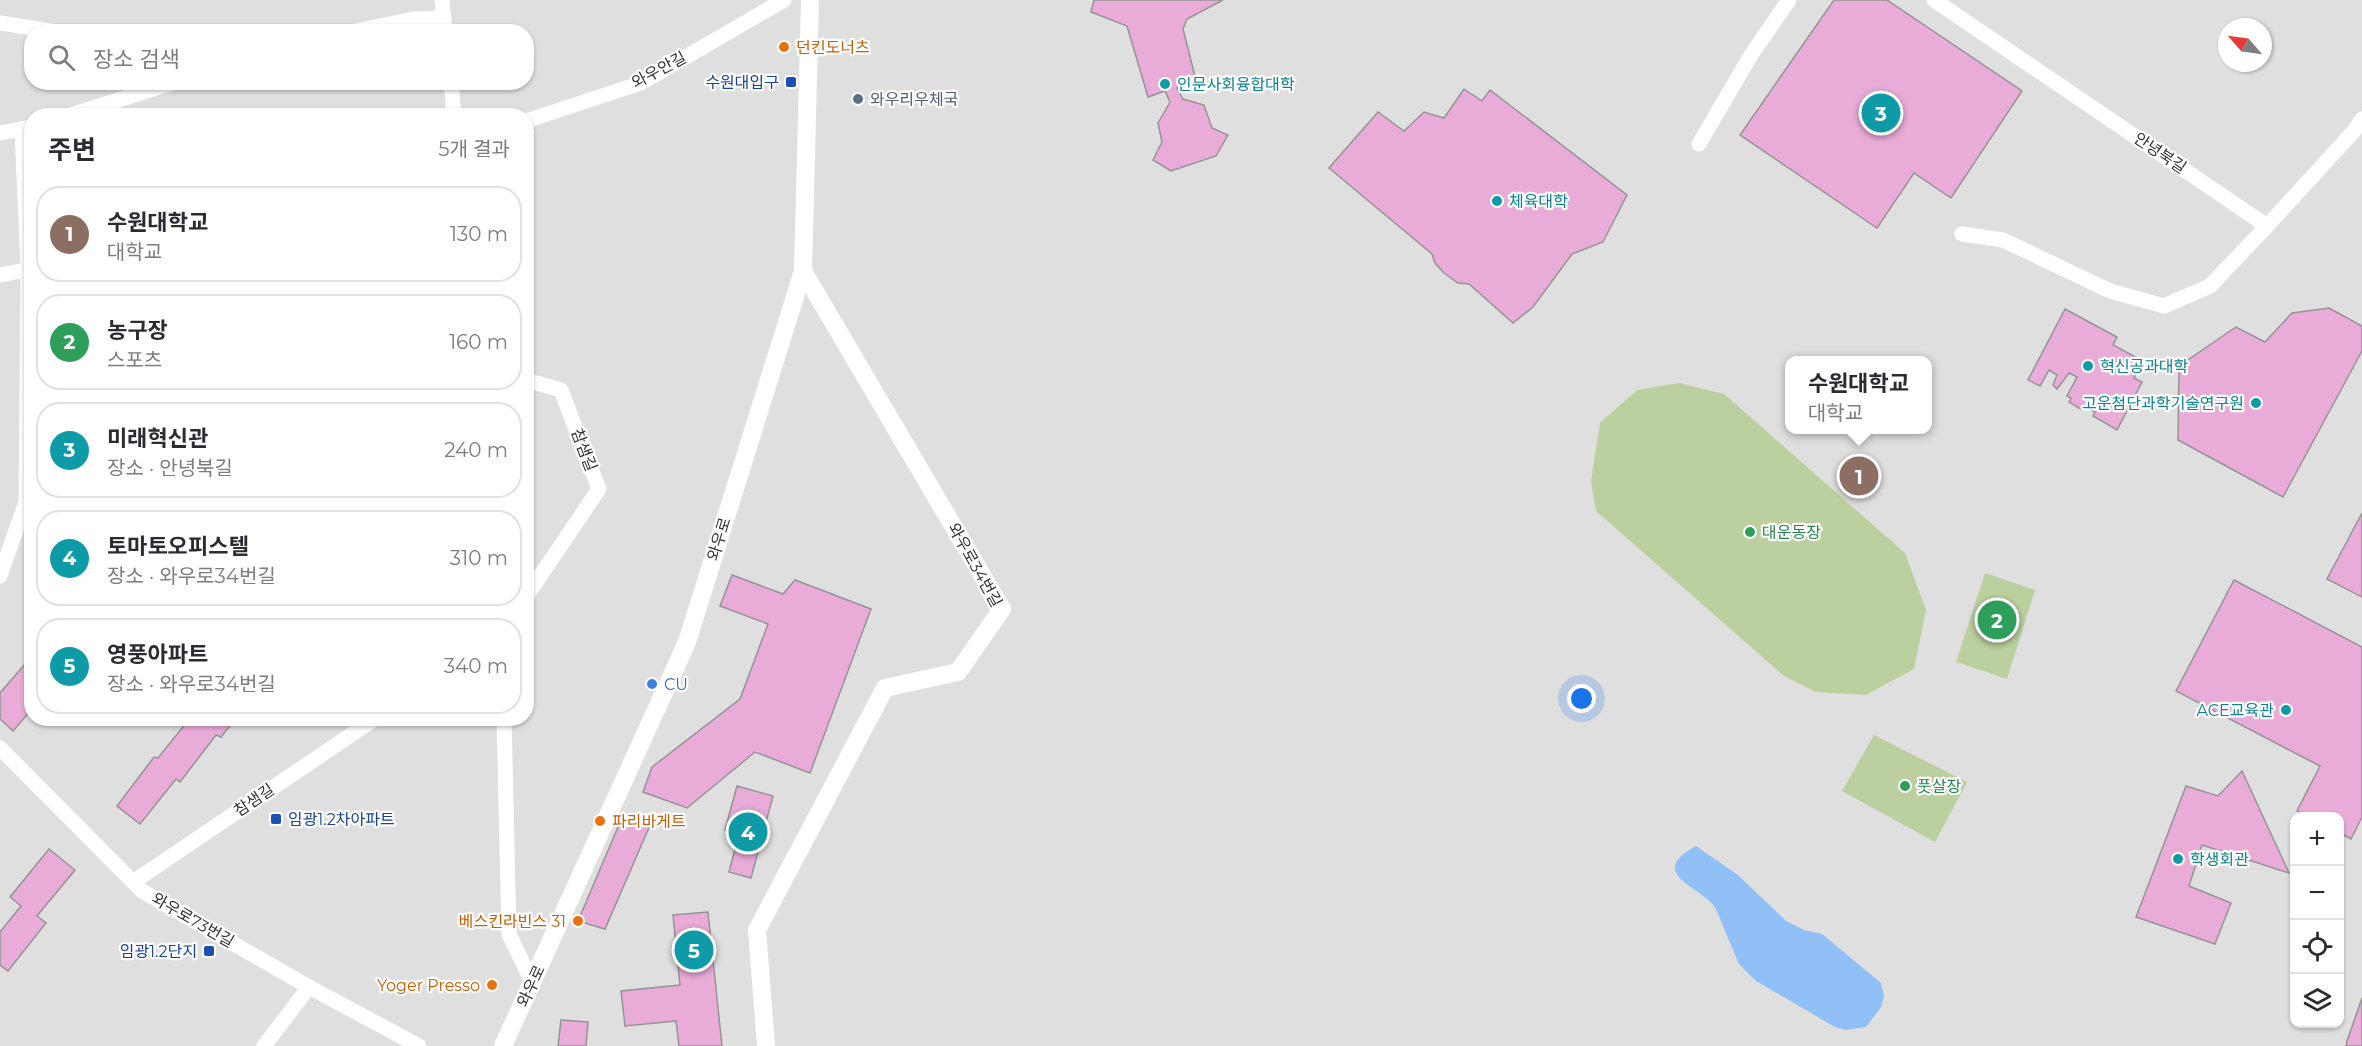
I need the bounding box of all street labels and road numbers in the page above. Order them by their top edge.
street label: 와우안길 [629,48,689,92]
street label: 안녕북길 [2130,129,2190,177]
street label: 참샘길 [567,426,601,474]
street label: 와우로 [703,515,735,563]
street label: 와우로34번길 [944,520,1006,610]
street label: 참샘길 [230,780,278,820]
street label: 와우로73번길 [148,889,238,951]
street label: 와우로 [513,962,549,1010]

